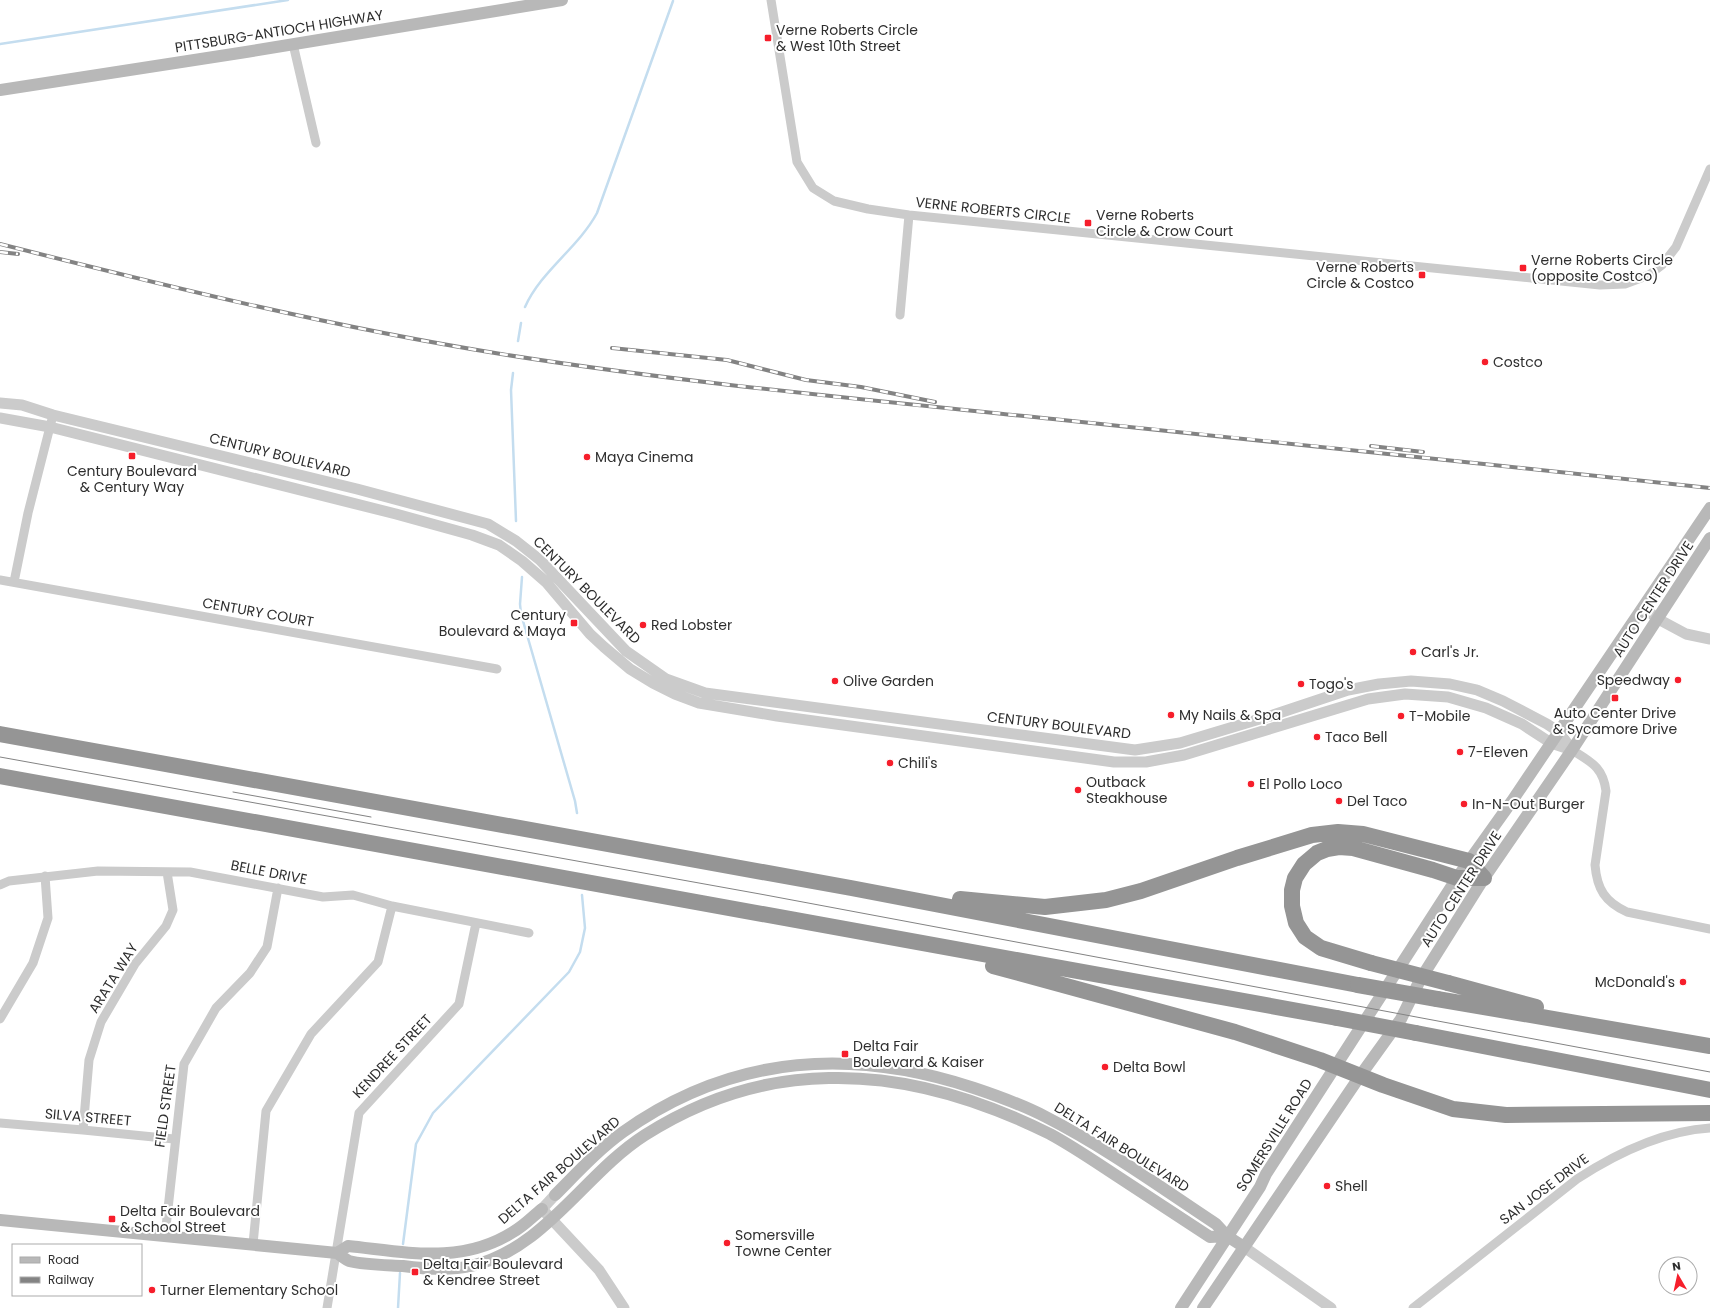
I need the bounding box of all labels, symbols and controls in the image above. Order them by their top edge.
street label: PITTSBURG-ANTIOCH HIGHWAY [173,5,385,57]
place label: Verne Roberts Circle & West 10th Street [776,20,918,56]
marker: Verne Roberts Circle & West 10th Street [763,33,773,43]
street label: VERNE ROBERTS CIRCLE [914,192,1072,228]
place label: Verne Roberts Circle & Crow Court [1096,205,1233,241]
marker: Verne Roberts Circle & Crow Court [1083,218,1093,228]
place label: Verne Roberts Circle (opposite Costco) [1531,250,1673,286]
place label: Verne Roberts Circle & Costco [1306,257,1414,293]
marker: Verne Roberts Circle (opposite Costco) [1518,263,1528,273]
marker: Verne Roberts Circle & Costco [1417,270,1427,280]
place label: Costco [1493,352,1543,372]
marker: Costco [1480,357,1490,367]
street label: CENTURY BOULEVARD [207,428,353,482]
place label: Maya Cinema [595,447,693,467]
marker: Century Boulevard & Century Way [127,451,137,461]
marker: Maya Cinema [582,452,592,462]
place label: Century Boulevard & Century Way [67,461,197,497]
street label: CENTURY BOULEVARD [529,532,645,648]
street label: AUTO CENTER DRIVE [1608,537,1698,661]
street label: CENTURY COURT [201,592,316,632]
place label: Century Boulevard & Maya [439,605,566,641]
place label: Red Lobster [651,615,732,635]
marker: Century Boulevard & Maya [569,618,579,628]
marker: Red Lobster [638,620,648,630]
place label: Carl's Jr. [1421,642,1479,662]
marker: Carl's Jr. [1408,647,1418,657]
place label: Speedway [1597,670,1670,690]
place label: Olive Garden [843,671,934,691]
place label: Togo's [1309,674,1354,694]
marker: Speedway [1673,675,1683,685]
marker: Olive Garden [830,676,840,686]
marker: Togo's [1296,679,1306,689]
marker: Auto Center Drive & Sycamore Drive [1610,693,1620,703]
place label: Auto Center Drive & Sycamore Drive [1553,703,1677,739]
place label: My Nails & Spa [1179,705,1281,725]
street label: CENTURY BOULEVARD [986,706,1132,744]
place label: T-Mobile [1409,706,1471,726]
marker: My Nails & Spa [1166,710,1176,720]
marker: T-Mobile [1396,711,1406,721]
place label: Taco Bell [1325,727,1387,747]
marker: Taco Bell [1312,732,1322,742]
place label: 7-Eleven [1468,742,1528,762]
marker: 7-Eleven [1455,747,1465,757]
place label: Chili's [898,753,938,773]
marker: Chili's [885,758,895,768]
place label: Outback Steakhouse [1086,772,1168,808]
place label: El Pollo Loco [1259,774,1343,794]
marker: El Pollo Loco [1246,779,1256,789]
marker: Outback Steakhouse [1073,785,1083,795]
place label: Del Taco [1347,791,1407,811]
place label: In-N-Out Burger [1472,794,1585,814]
marker: Del Taco [1334,796,1344,806]
marker: In-N-Out Burger [1459,799,1469,809]
street label: AUTO CENTER DRIVE [1416,827,1506,951]
street label: BELLE DRIVE [229,855,309,889]
street label: ARATA WAY [83,939,143,1017]
place label: McDonald's [1595,972,1675,992]
marker: McDonald's [1678,977,1688,987]
street label: KENDREE STREET [348,1009,436,1102]
place label: Delta Fair Boulevard & Kaiser [853,1036,984,1072]
marker: Delta Fair Boulevard & Kaiser [840,1049,850,1059]
place label: Delta Bowl [1113,1057,1186,1077]
marker: Delta Bowl [1100,1062,1110,1072]
street label: FIELD STREET [149,1063,181,1149]
street label: SOMERSVILLE ROAD [1231,1075,1317,1195]
street label: DELTA FAIR BOULEVARD [1051,1097,1193,1197]
street label: SILVA STREET [44,1103,132,1131]
street label: DELTA FAIR BOULEVARD [494,1111,624,1229]
street label: SAN JOSE DRIVE [1495,1149,1593,1229]
place label: Shell [1335,1176,1368,1196]
marker: Shell [1322,1181,1332,1191]
place label: Delta Fair Boulevard & School Street [120,1201,260,1237]
marker: Delta Fair Boulevard & School Street [107,1214,117,1224]
place label: Somersville Towne Center [735,1225,832,1261]
marker: Somersville Towne Center [722,1238,732,1248]
legend [12,1244,142,1296]
text: Road [48,1251,79,1268]
place label: Delta Fair Boulevard & Kendree Street [423,1254,563,1290]
north arrow [1658,1256,1698,1296]
text: N [1671,1258,1682,1275]
marker: Delta Fair Boulevard & Kendree Street [410,1267,420,1277]
text: Railway [48,1271,94,1288]
place label: Turner Elementary School [160,1280,338,1300]
marker: Turner Elementary School [147,1285,157,1295]

